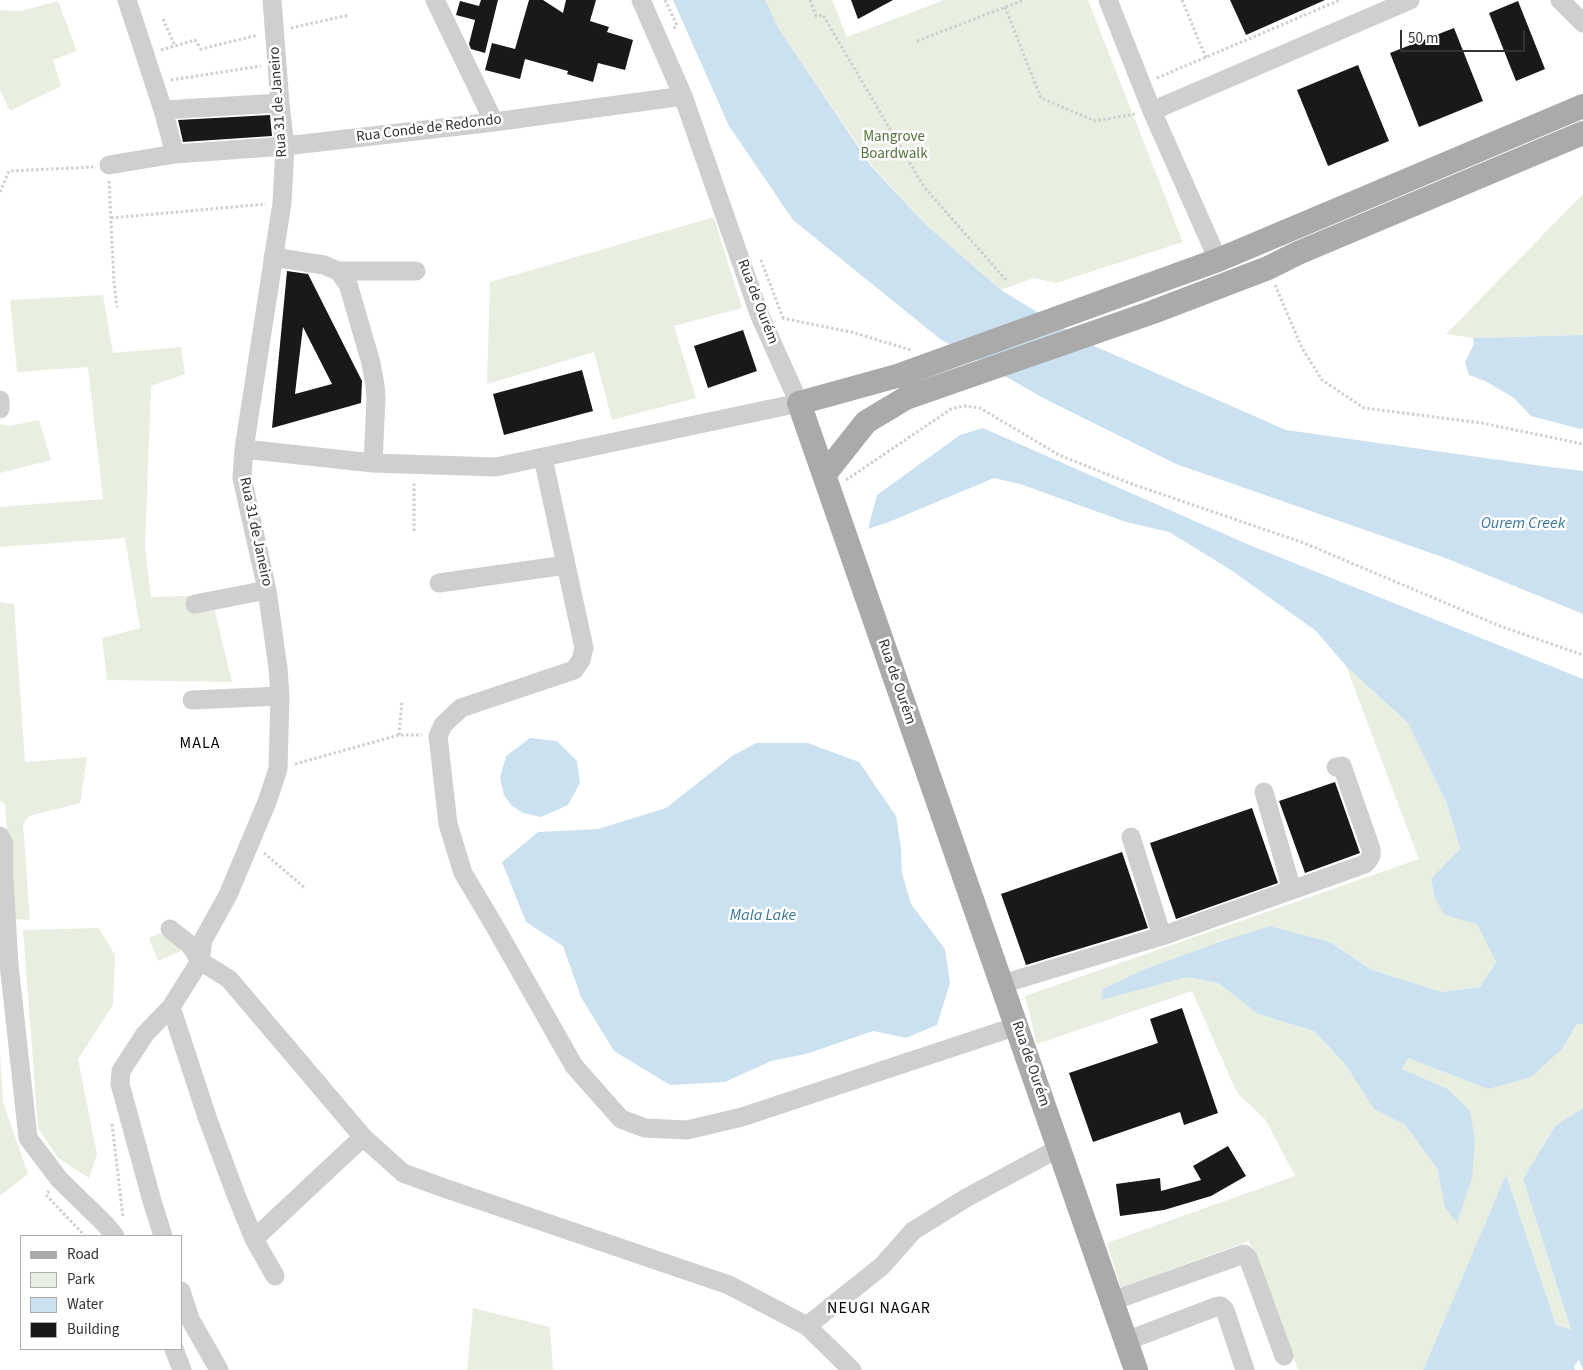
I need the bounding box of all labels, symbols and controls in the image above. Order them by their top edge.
scale bar [1403,20,1528,52]
text: 50 m [1408,28,1438,49]
street label: Rua 31 de Janeiro [266,46,292,158]
street label: Rua Conde de Redondo [355,111,503,147]
park label: Mangrove Boardwalk [860,129,928,164]
street label: Rua de Ourém [733,257,781,347]
street label: Rua 31 de Janeiro [235,476,275,588]
water label: Ourem Creek [1481,514,1565,534]
street label: Rua de Ourém [873,637,919,727]
district label: MALA [179,734,221,754]
water label: Mala Lake [730,906,796,926]
street label: Rua de Ourém [1007,1019,1053,1109]
legend [20,1235,182,1350]
text: Road [67,1244,99,1265]
text: Park [67,1269,95,1290]
text: Water [67,1294,103,1315]
district label: NEUGI NAGAR [826,1299,932,1319]
text: Building [67,1319,119,1340]

